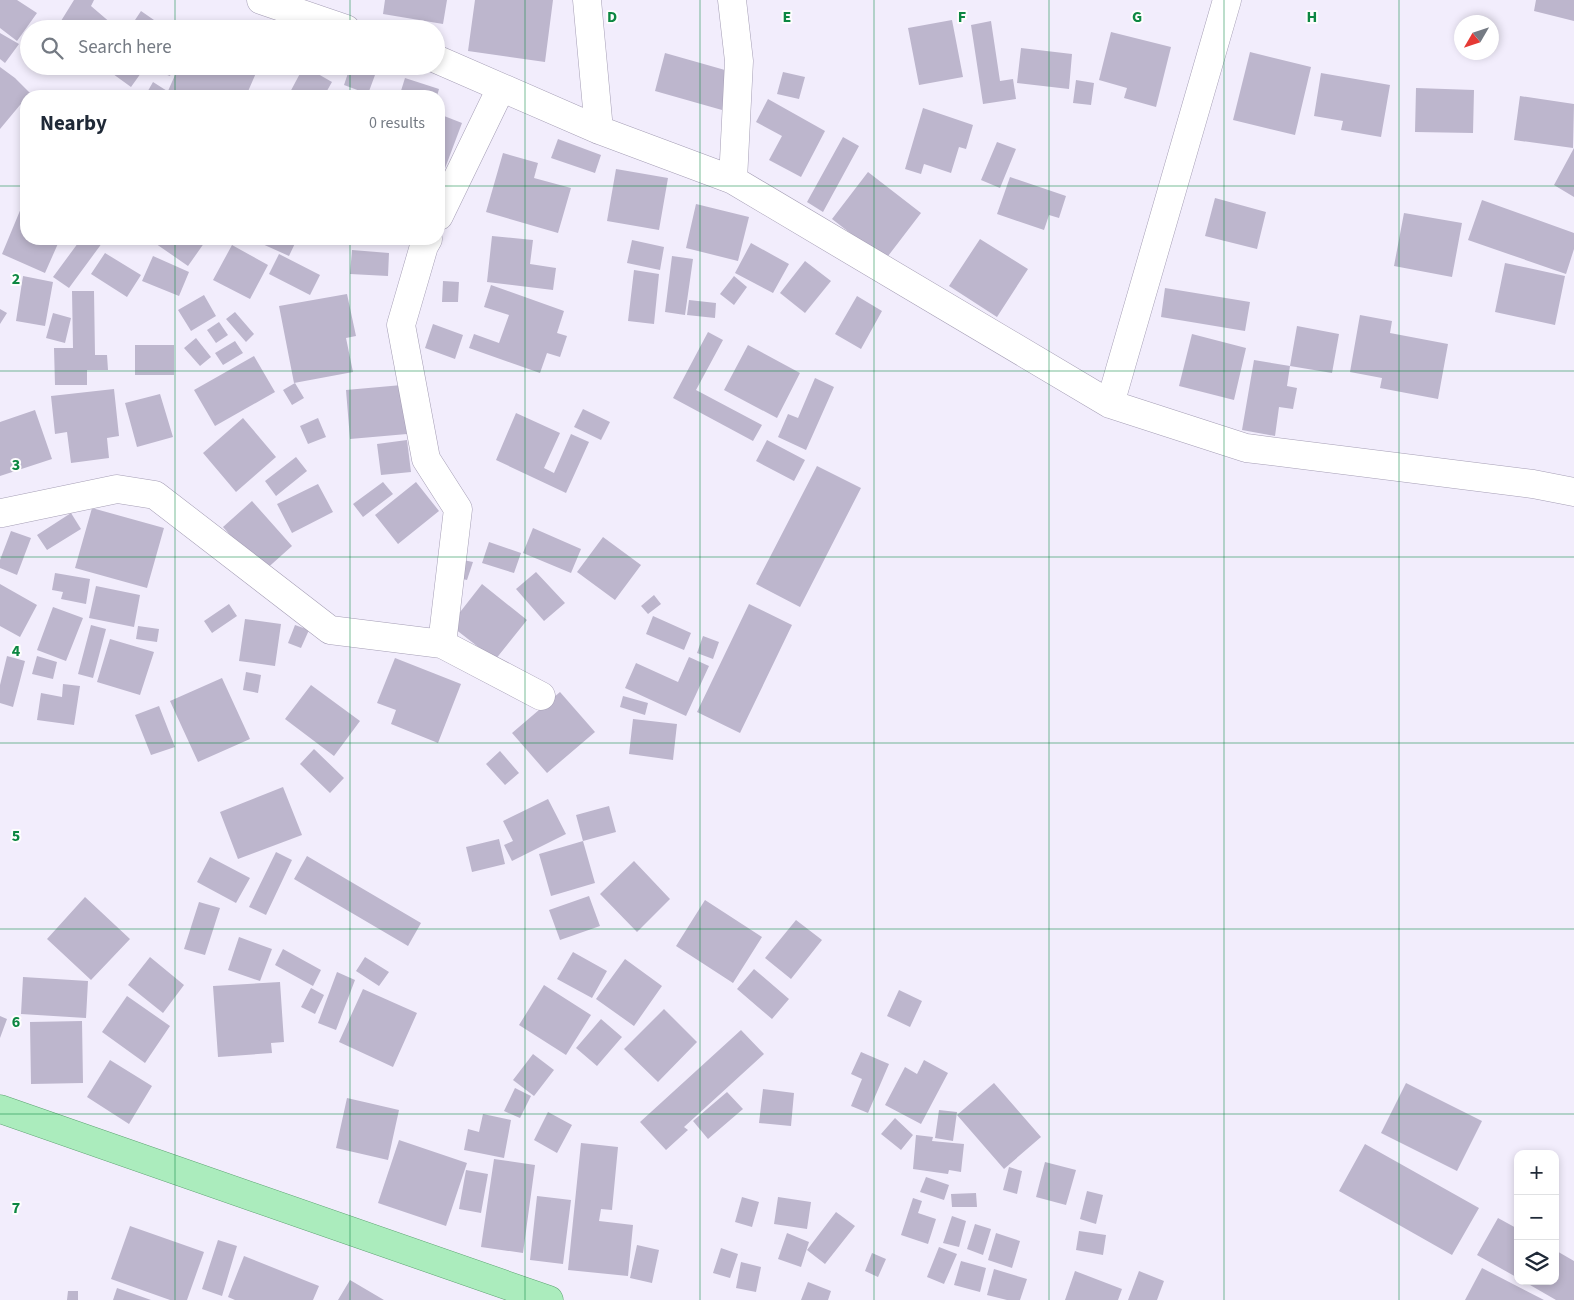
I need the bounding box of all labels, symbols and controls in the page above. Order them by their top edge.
text: D [607,6,617,28]
text: E [783,6,791,28]
text: F [958,6,966,28]
text: G [1132,6,1142,28]
text: H [1307,6,1317,28]
north arrow [1454,15,1499,60]
search box [20,20,445,75]
icon: search [38,34,66,62]
text: Search here [78,34,172,61]
text: Nearby [40,108,107,138]
text: 0 results [369,112,425,134]
text: 2 [12,268,20,290]
text: 3 [12,454,20,476]
text: 4 [12,640,21,662]
text: 5 [12,825,20,847]
text: 6 [12,1011,20,1033]
map controls [1514,1150,1559,1285]
button: + [1514,1150,1559,1195]
button: − [1514,1195,1559,1240]
text: 7 [12,1197,20,1219]
button: layers [1514,1240,1559,1285]

